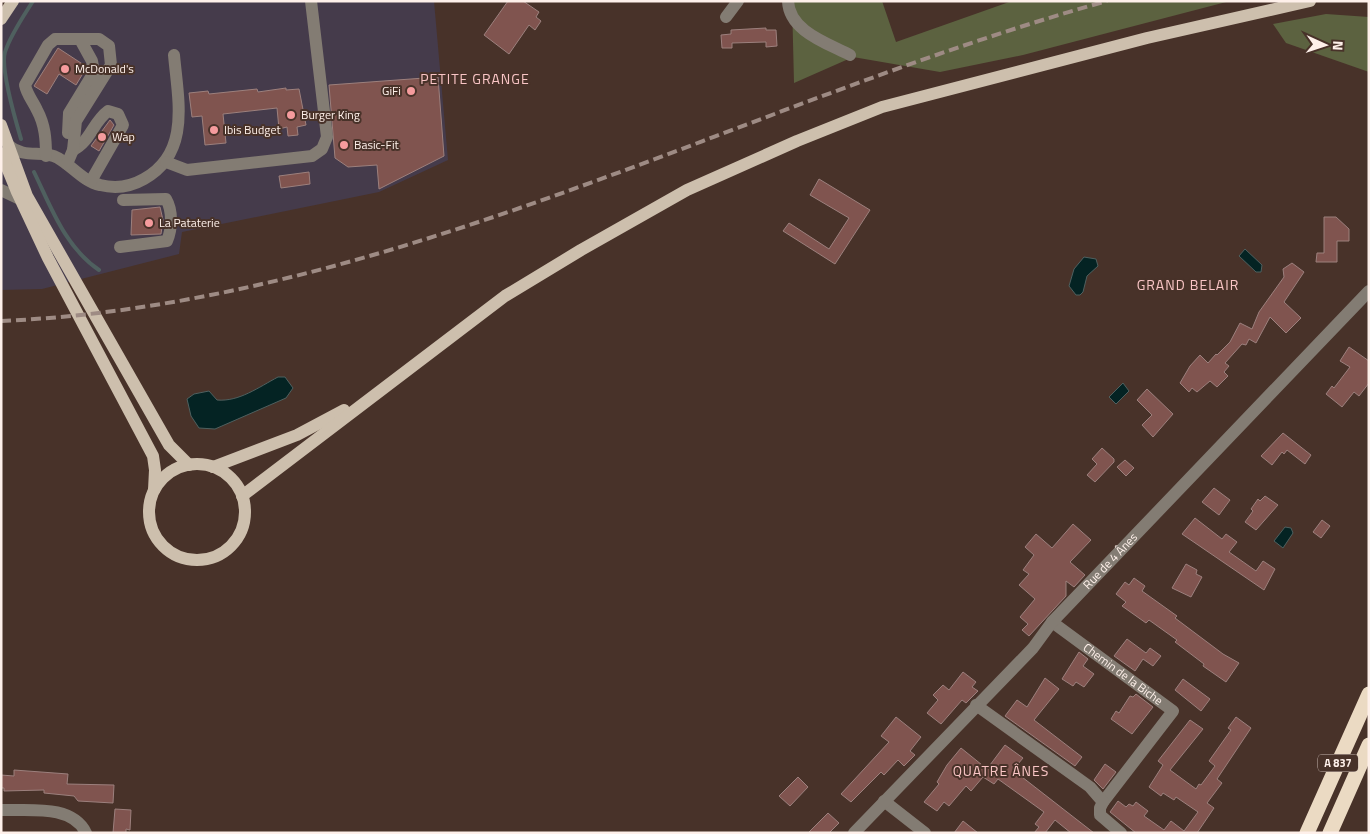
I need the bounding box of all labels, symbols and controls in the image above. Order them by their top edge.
north arrow [1300,20,1350,70]
text: N [1328,40,1349,51]
place label: McDonald's [75,59,134,78]
marker: McDonald's [59,63,71,75]
district label: PETITE GRANGE [420,68,530,89]
place label: GiFi [382,81,401,100]
marker: GiFi [405,85,417,97]
place label: Burger King [301,105,360,124]
marker: Burger King [285,109,297,121]
place label: Ibis Budget [224,120,281,139]
marker: Ibis Budget [208,124,220,136]
place label: Wap [112,127,135,146]
marker: Wap [96,131,108,143]
place label: Basic-Fit [354,135,400,154]
marker: Basic-Fit [338,139,350,151]
place label: La Pataterie [159,213,220,232]
marker: La Pataterie [143,217,155,229]
district label: GRAND BELAIR [1137,274,1239,295]
street label: Rue de 4 Ânes [1078,528,1142,593]
street label: Chemin de la Biche [1079,638,1167,710]
road number: A 837 [1318,754,1358,771]
district label: QUATRE ÂNES [953,760,1049,781]

